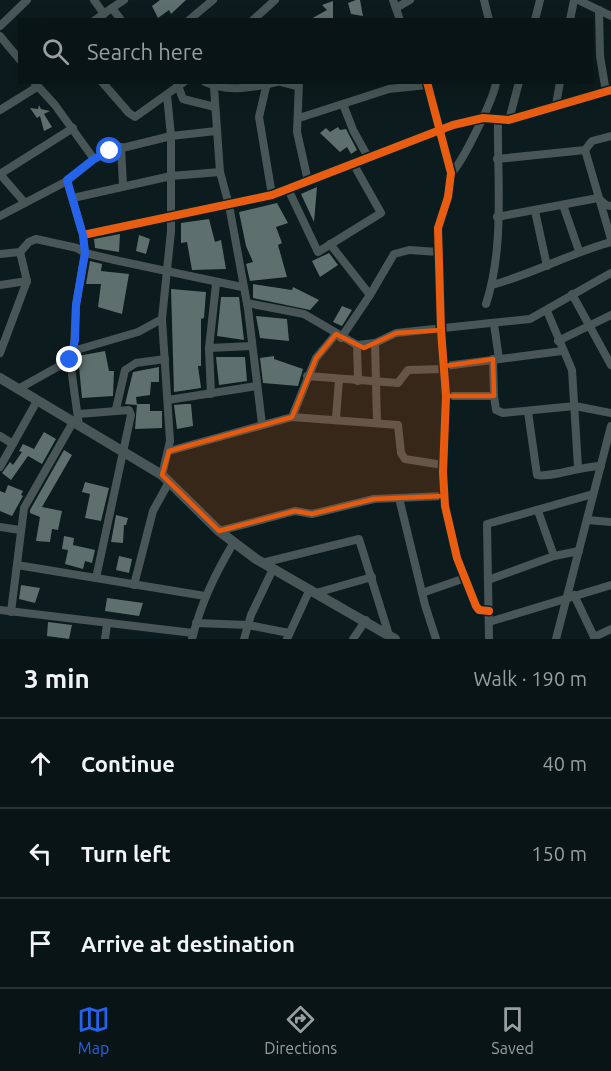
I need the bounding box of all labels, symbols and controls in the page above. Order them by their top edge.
search box [18,18,593,84]
icon: search [39,35,72,68]
text: Search here [87,39,203,64]
route start [96,137,122,163]
route end [56,346,82,372]
text: 3 min [24,664,90,693]
text: Walk · 190 m [474,667,587,690]
icon: ahead [24,747,57,780]
text: Continue [81,751,175,776]
text: 40 m [543,752,587,775]
icon: left [24,837,57,870]
text: Turn left [81,841,171,866]
text: 150 m [531,842,587,865]
icon: arrive [24,927,57,960]
text: Arrive at destination [81,931,295,956]
tab: Map [77,1003,110,1057]
tab: Directions [264,1003,337,1057]
tab: Saved [491,1003,534,1057]

